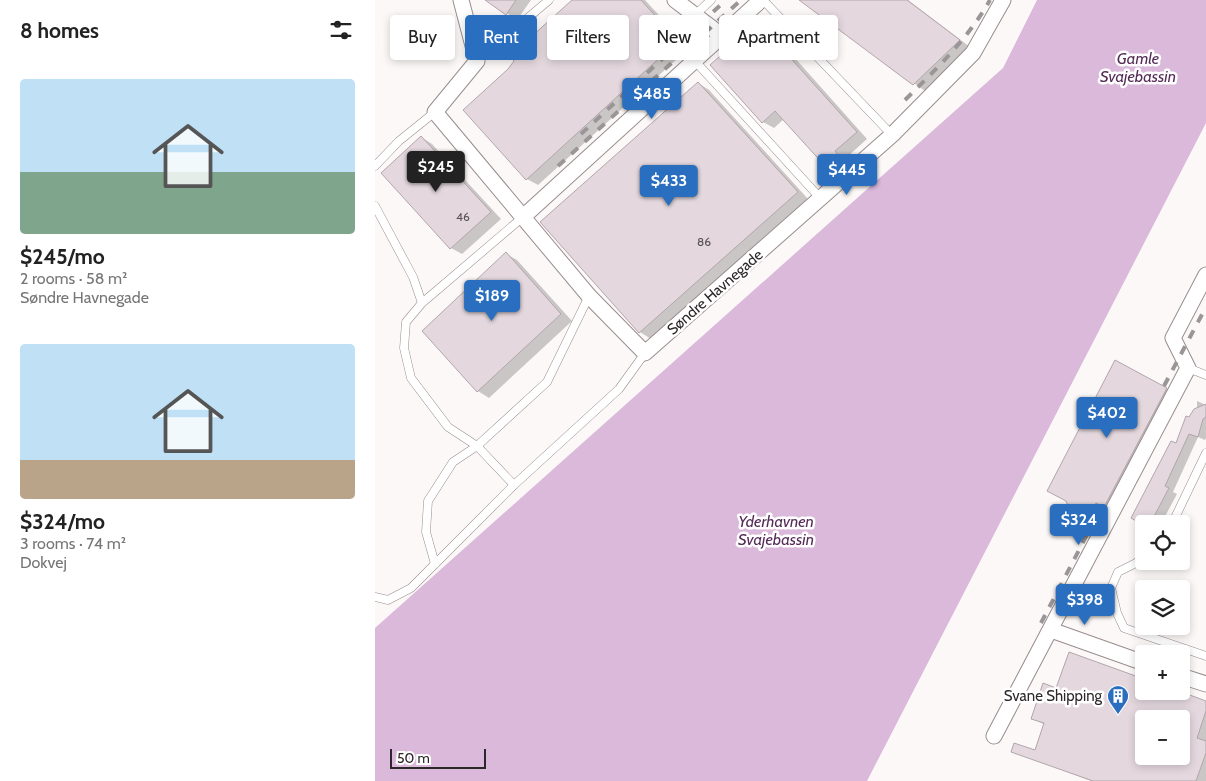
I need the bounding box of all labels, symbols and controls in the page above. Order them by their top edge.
chip: Buy [390,15,455,60]
chip: Rent [465,15,537,60]
chip: Filters [547,15,629,60]
chip: New [639,15,709,60]
chip: Apartment [719,15,838,60]
icon: filters [327,16,355,44]
text: 8 homes [20,18,99,43]
water label: Gamle Svajebassin [1100,49,1176,86]
pin: $485 [622,78,682,120]
text: $485 [633,84,671,103]
icon: home [143,111,233,201]
pin: $245 [406,150,466,193]
pin: $445 [817,154,877,196]
text: $245 [418,157,454,176]
text: $445 [828,160,866,179]
pin: $433 [639,164,699,207]
text: $433 [651,171,687,190]
house number: 46 [456,209,470,224]
house number: 86 [697,234,711,249]
text: $245/mo [20,244,105,269]
street label: Søndre Havnegade [664,245,767,338]
text: 2 rooms · 58 m² [20,269,127,288]
pin: $189 [462,280,522,322]
text: $189 [475,286,509,305]
text: Søndre Havnegade [20,288,149,307]
icon: home [143,376,233,466]
pin: $402 [1077,396,1137,439]
text: $402 [1088,403,1126,422]
pin: $324 [1049,504,1109,546]
text: $324/mo [20,509,105,534]
text: $324 [1061,510,1097,529]
water label: Yderhavnen Svajebassin [738,512,814,549]
map controls [1135,515,1190,765]
button: locate [1135,515,1190,570]
text: 3 rooms · 74 m² [20,534,126,553]
text: Dokvej [20,553,67,572]
button: layers [1135,580,1190,635]
pin: $398 [1055,584,1115,626]
text: $398 [1067,590,1103,609]
button: + [1135,645,1190,700]
building icon: Svane Shipping [1106,684,1130,715]
place label: Svane Shipping [1004,687,1103,705]
button: − [1135,710,1190,765]
scale bar [390,746,486,769]
text: 50 m [397,749,430,767]

